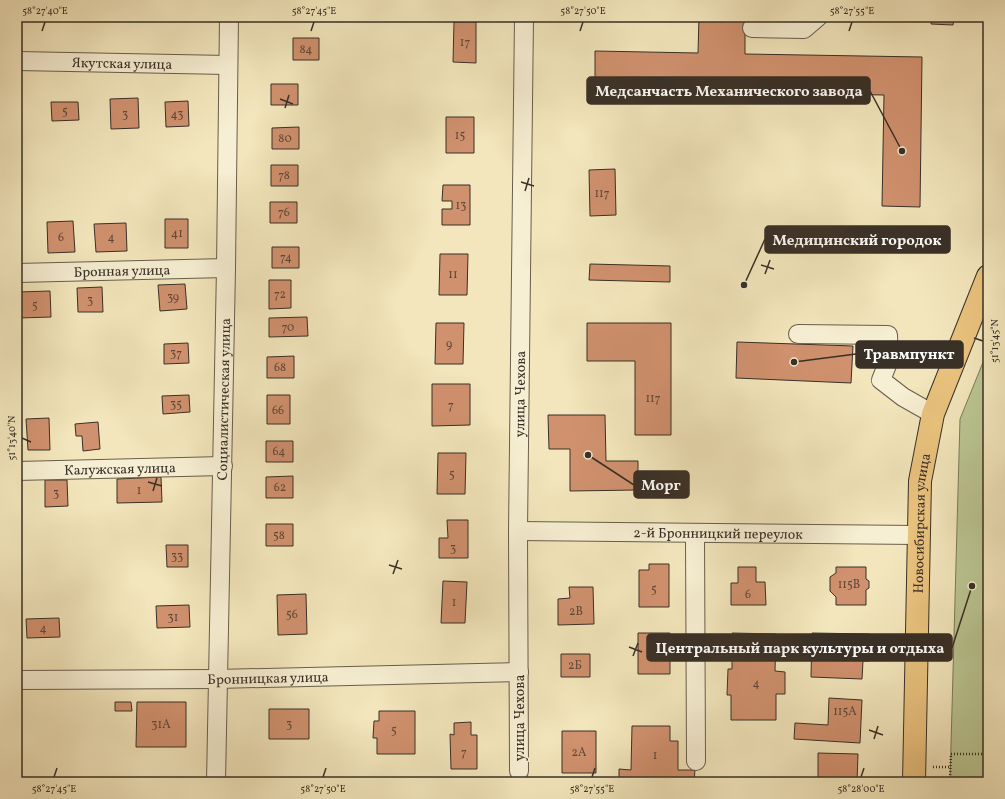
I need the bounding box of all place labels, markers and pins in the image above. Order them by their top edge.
callout: Медсанчасть Механического завода [587,77,870,104]
callout: Медицинский городок [765,226,950,253]
callout: Травмпункт [856,341,963,368]
callout: Морг [634,471,689,498]
callout: Центральный парк культуры и отдыха [647,634,952,661]

